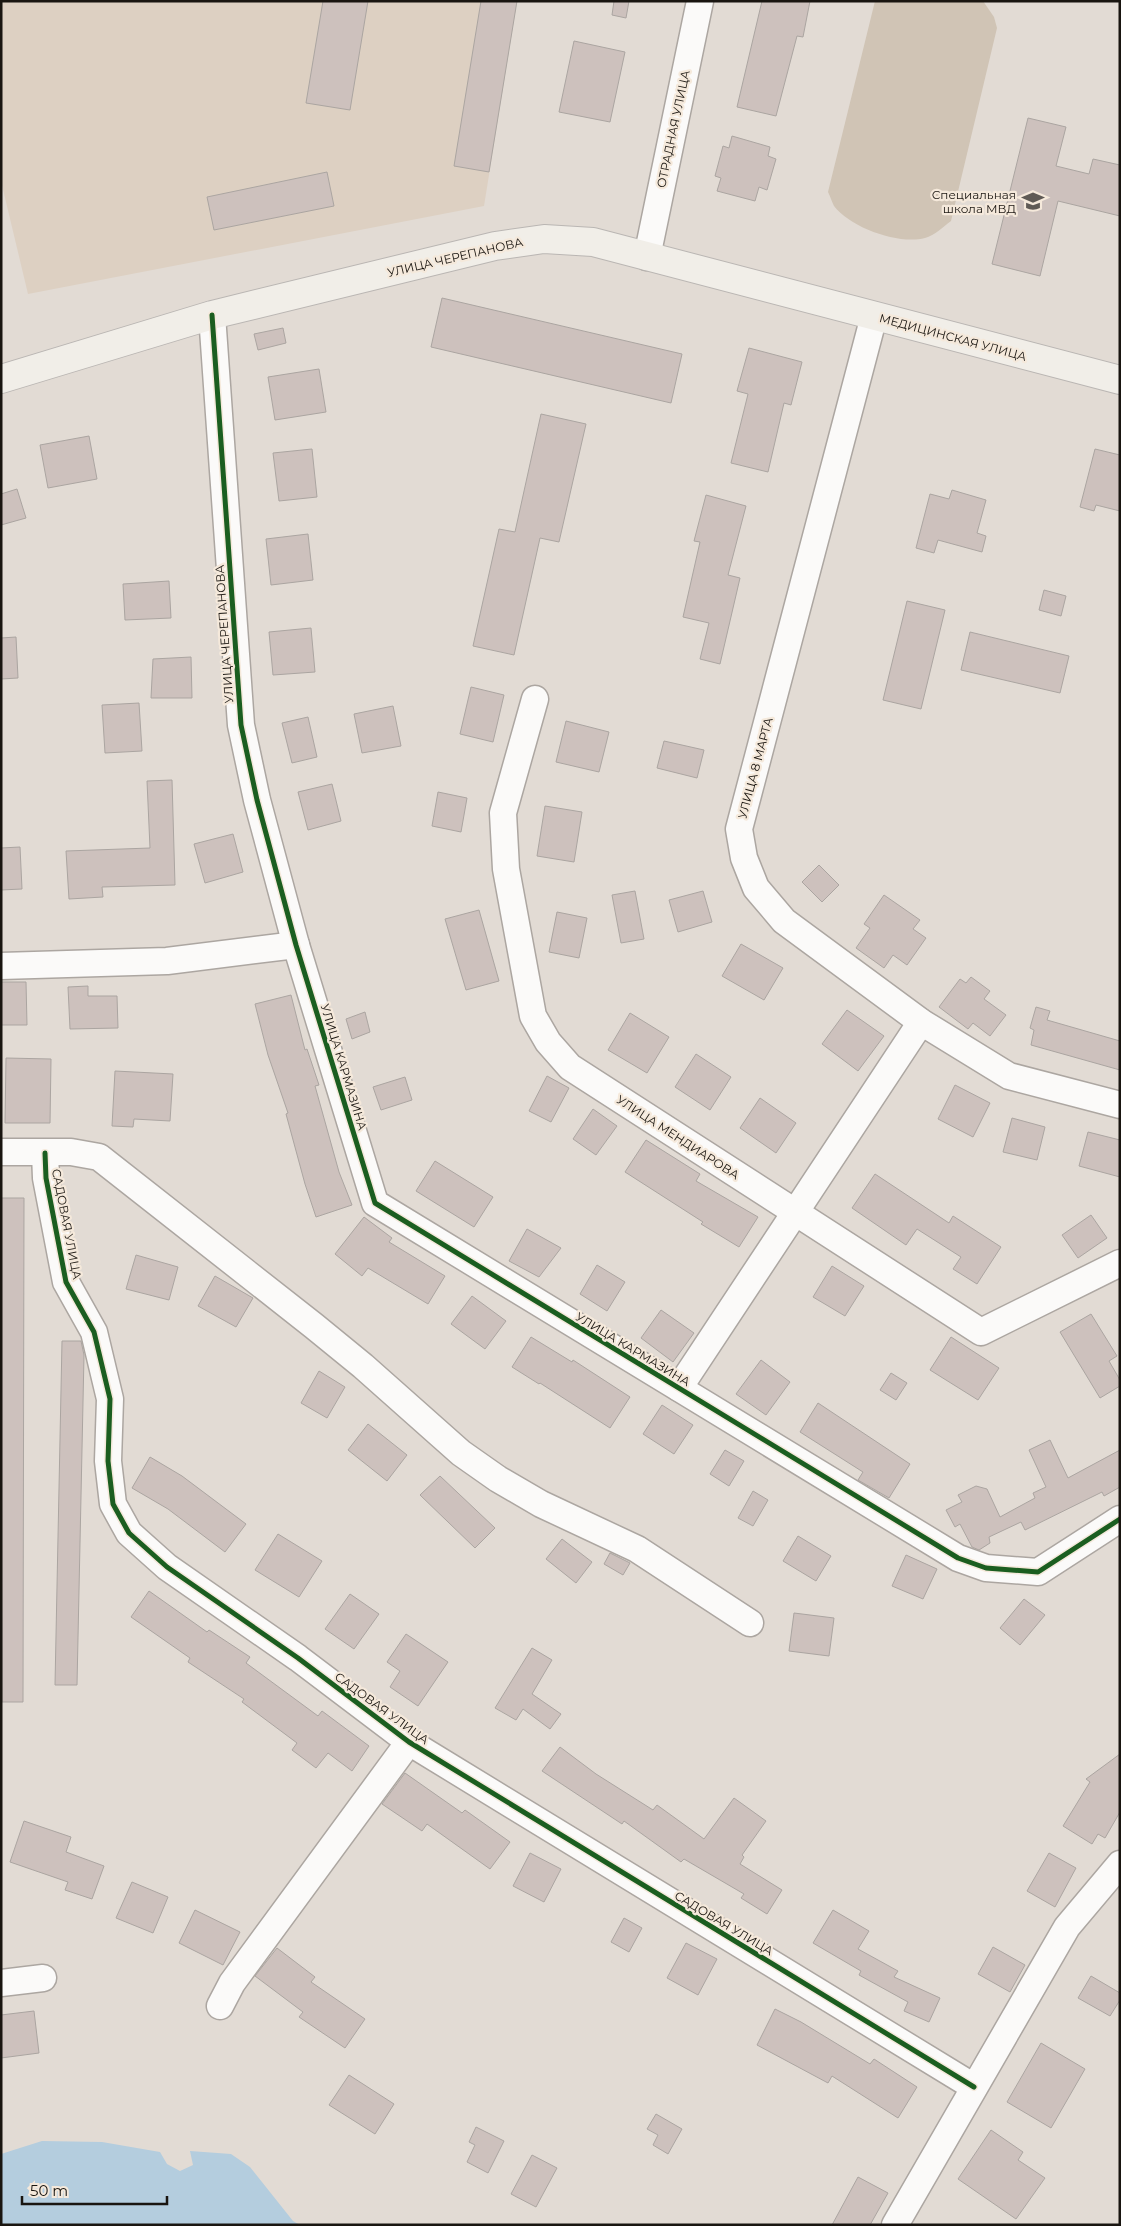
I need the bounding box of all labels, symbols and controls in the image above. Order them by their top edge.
street label: ОТРАДНАЯ УЛИЦА [653,69,693,189]
place label: Специальная школа МВД [932,187,1016,216]
school or university icon: Специальная школа МВД [1020,188,1046,214]
street label: УЛИЦА ЧЕРЕПАНОВА [386,234,524,280]
street label: МЕДИЦИНСКАЯ УЛИЦА [878,310,1028,364]
street label: УЛИЦА ЧЕРЕПАНОВА [212,564,236,704]
street label: УЛИЦА 8 МАРТА [734,716,776,820]
street label: УЛИЦА КАРМАЗИНА [318,1002,370,1132]
street label: УЛИЦА МЕНДИАРОВА [614,1092,742,1182]
street label: САДОВАЯ УЛИЦА [49,1167,85,1281]
street label: УЛИЦА КАРМАЗИНА [573,1309,693,1389]
street label: САДОВАЯ УЛИЦА [332,1669,432,1747]
street label: САДОВАЯ УЛИЦА [672,1888,776,1958]
scale bar [22,2174,168,2206]
text: 50 m [30,2181,68,2200]

